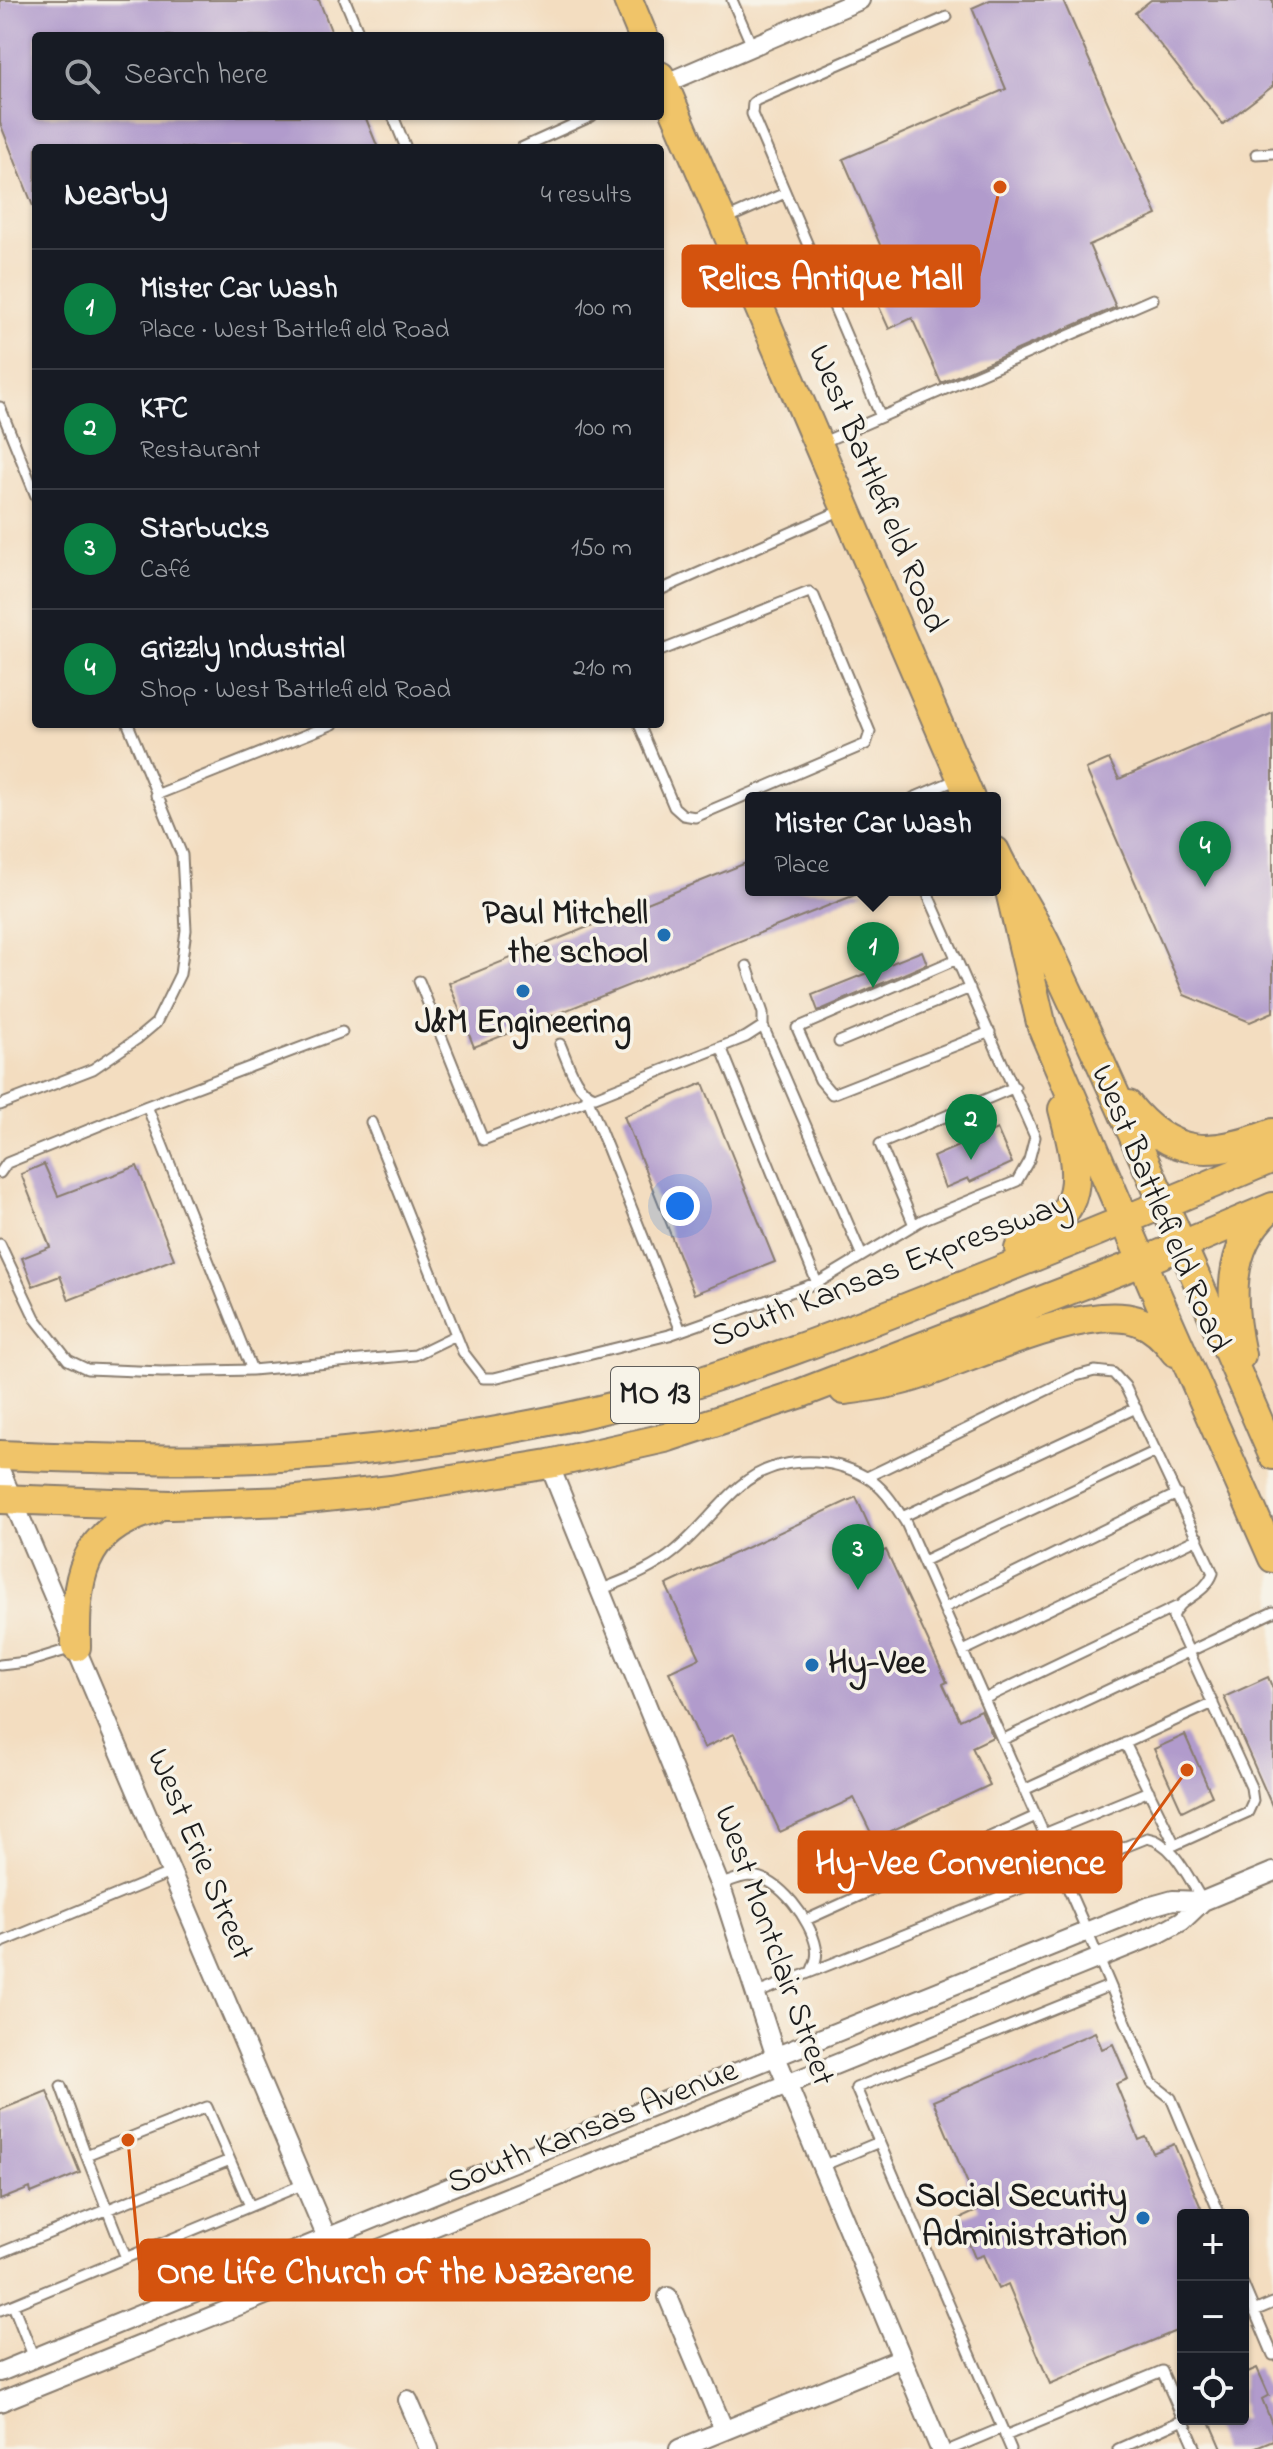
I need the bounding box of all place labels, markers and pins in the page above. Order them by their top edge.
callout: Relics Antique Mall [683,246,979,306]
pin: 4 [1179,821,1231,887]
place label: Paul Mitchell the school [482,890,648,979]
pin: 1 [847,922,899,988]
marker: Paul Mitchell the school [655,926,673,944]
marker: J&M Engineering [514,982,532,1000]
place label: J&M Engineering [415,999,631,1050]
pin: 2 [945,1094,997,1160]
pin: 3 [832,1524,884,1590]
place label: Hy-Vee [828,1640,927,1691]
marker: Hy-Vee [803,1656,821,1674]
callout: Hy-Vee Convenience [799,1832,1121,1892]
place label: Social Security Administration [915,2173,1127,2262]
marker: Social Security Administration [1134,2209,1152,2227]
callout: One Life Church of the Nazarene [140,2240,649,2300]

